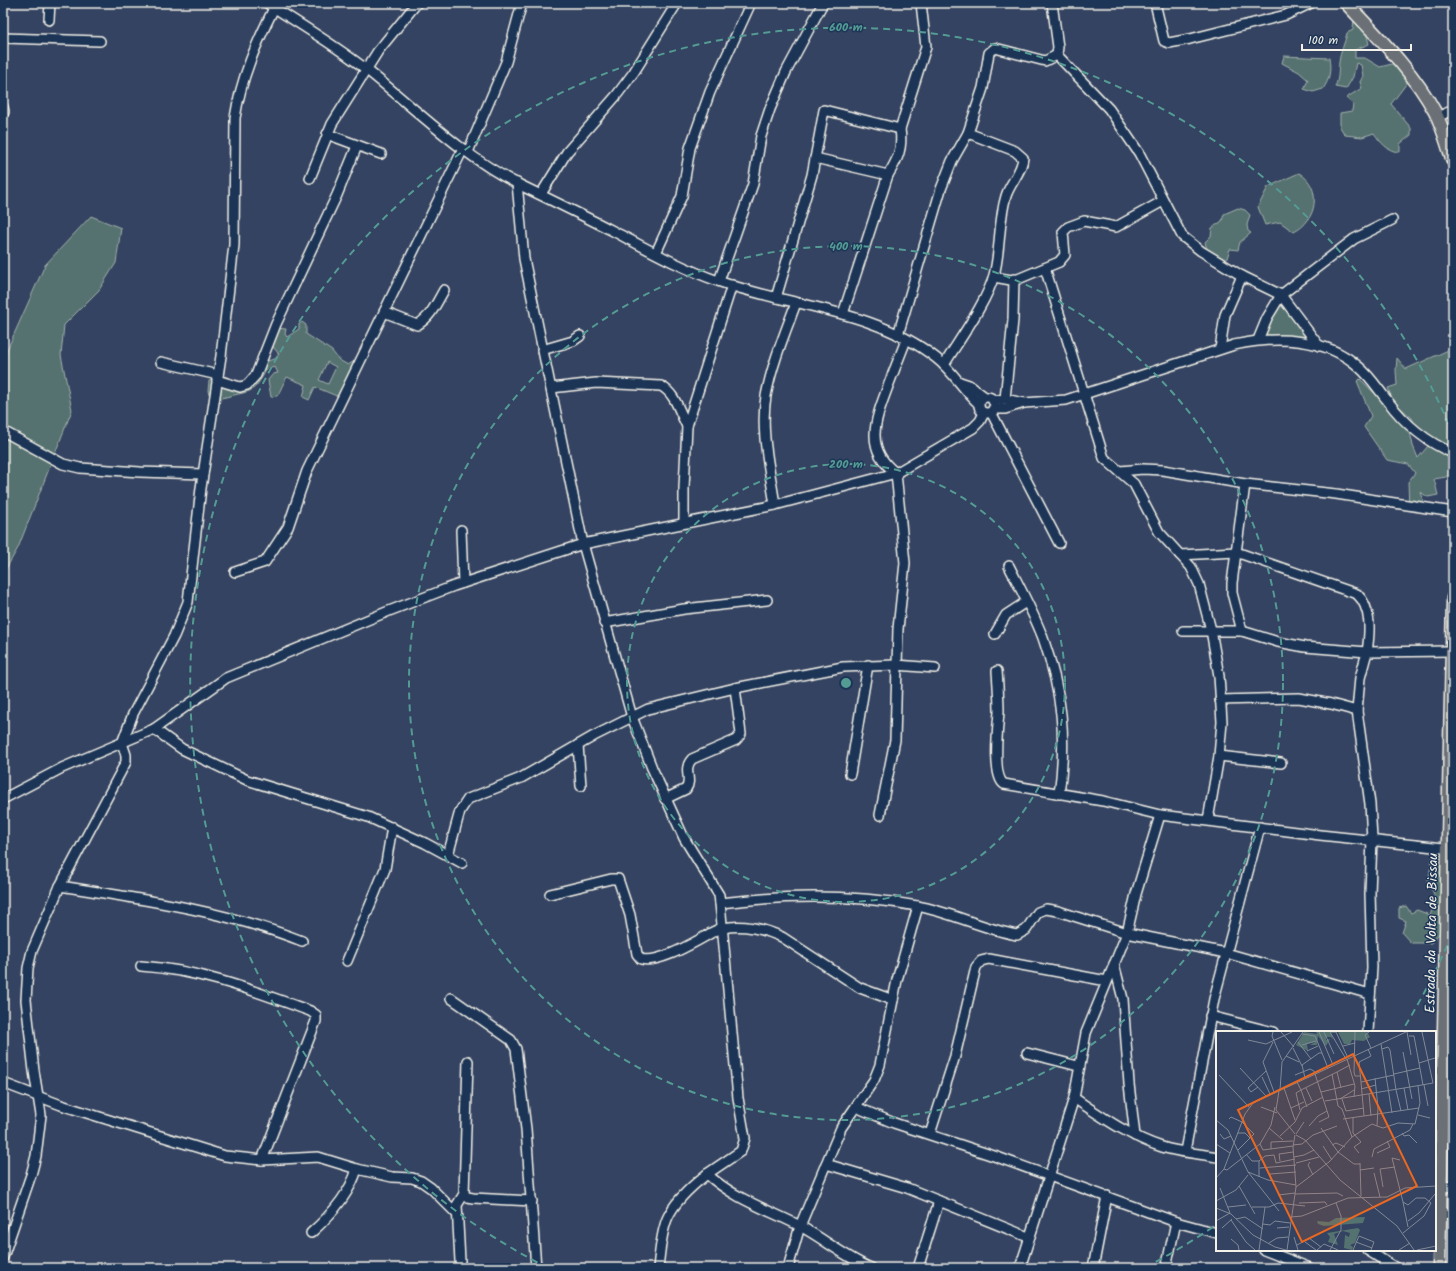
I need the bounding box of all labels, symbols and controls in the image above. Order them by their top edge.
text: 600 m [829,18,863,37]
scale bar [1302,26,1411,52]
text: 100 m [1308,31,1339,50]
text: 400 m [829,237,863,256]
text: 200 m [829,455,863,474]
centre of rings [839,676,853,690]
street label: Estrada da Volta de Bissau [1420,852,1444,1013]
inset map [1216,1031,1436,1251]

